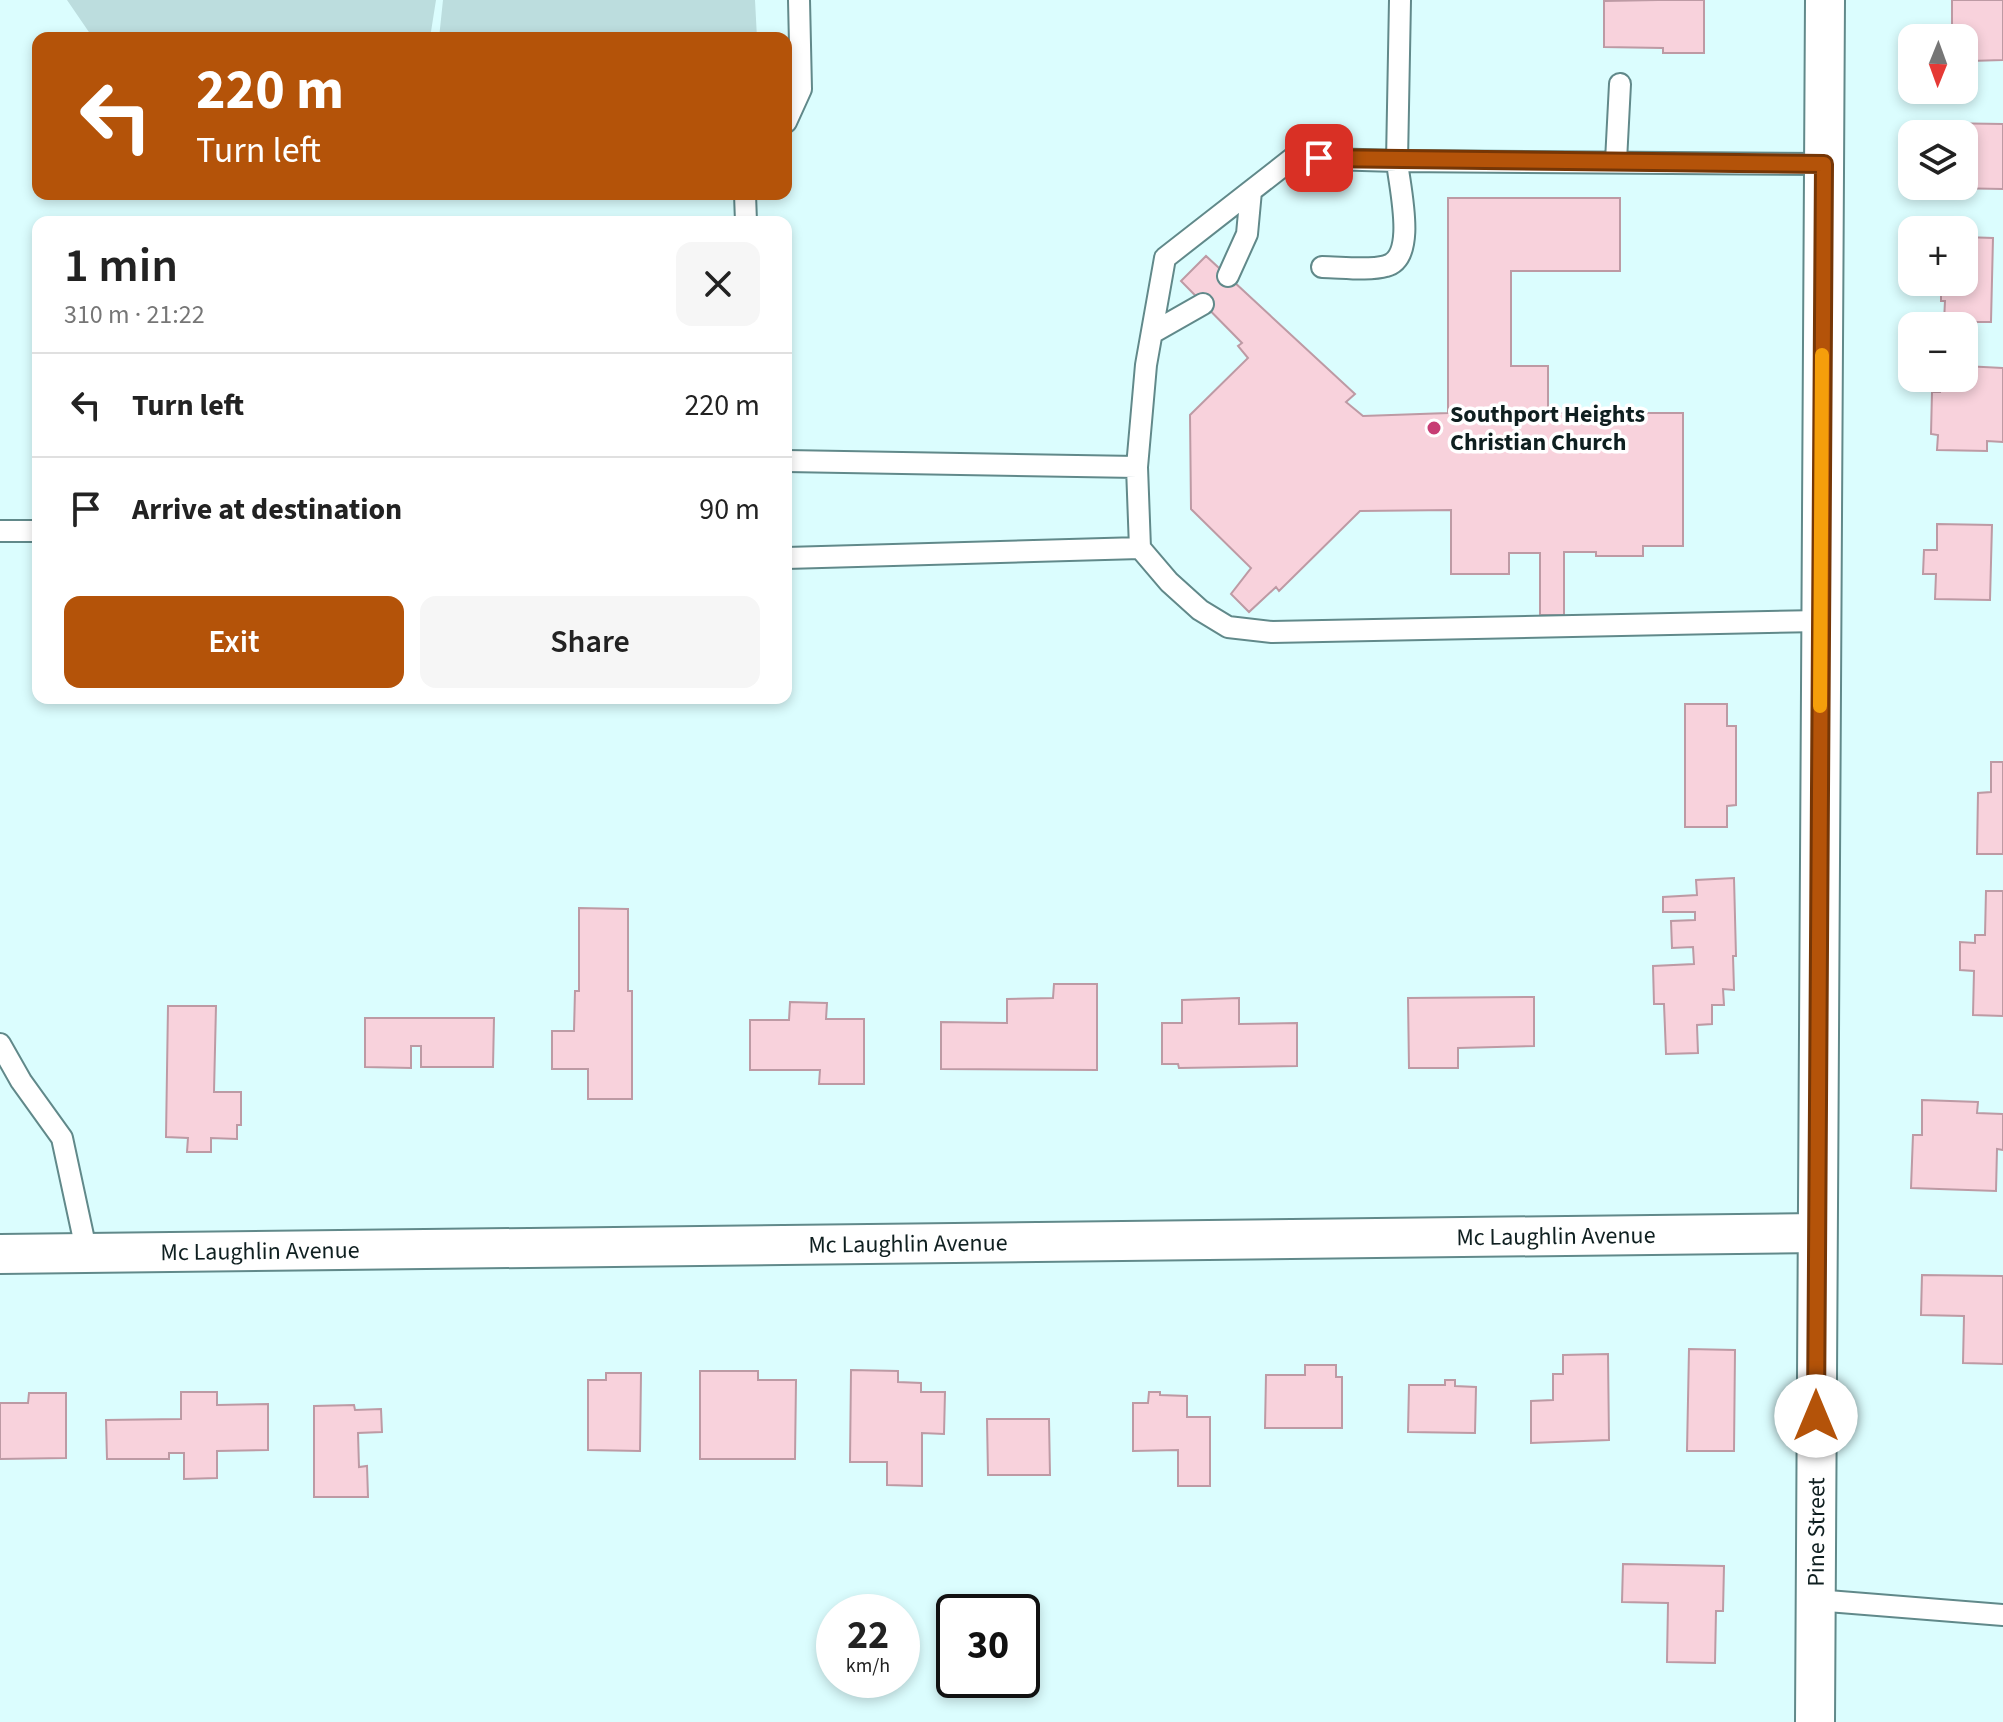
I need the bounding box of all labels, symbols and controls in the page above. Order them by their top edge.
north arrow [1898,24,1978,104]
map controls [1898,24,1978,392]
text: 220 m [196,51,344,130]
icon: left [64,64,168,168]
button: layers [1898,120,1978,200]
pin [1285,124,1353,192]
text: Turn left [196,125,321,176]
icon: arrive [1297,136,1341,180]
button: + [1898,216,1978,296]
text: 1 min [64,232,178,300]
button: close [676,242,760,326]
text: 310 m · 21:22 [64,296,205,333]
button: − [1898,312,1978,392]
icon: left [64,383,108,427]
text: Turn left [132,384,244,427]
text: 220 m [684,384,760,427]
place label: Southport Heights Christian Church [1450,397,1645,460]
marker: Southport Heights Christian Church [1425,419,1443,437]
icon: arrive [64,487,108,531]
text: Arrive at destination [132,488,402,531]
text: 90 m [699,488,760,531]
button: Exit [64,596,404,688]
button: Share [420,596,760,688]
street label: Mc Laughlin Avenue [1456,1218,1656,1255]
street label: Mc Laughlin Avenue [808,1225,1008,1263]
street label: Mc Laughlin Avenue [160,1233,360,1270]
position arrow [1774,1374,1858,1458]
street label: Pine Street [1799,1477,1834,1587]
speed limit sign: 30 [936,1594,1040,1698]
text: 22 [847,1607,889,1664]
text: km/h [846,1652,890,1680]

